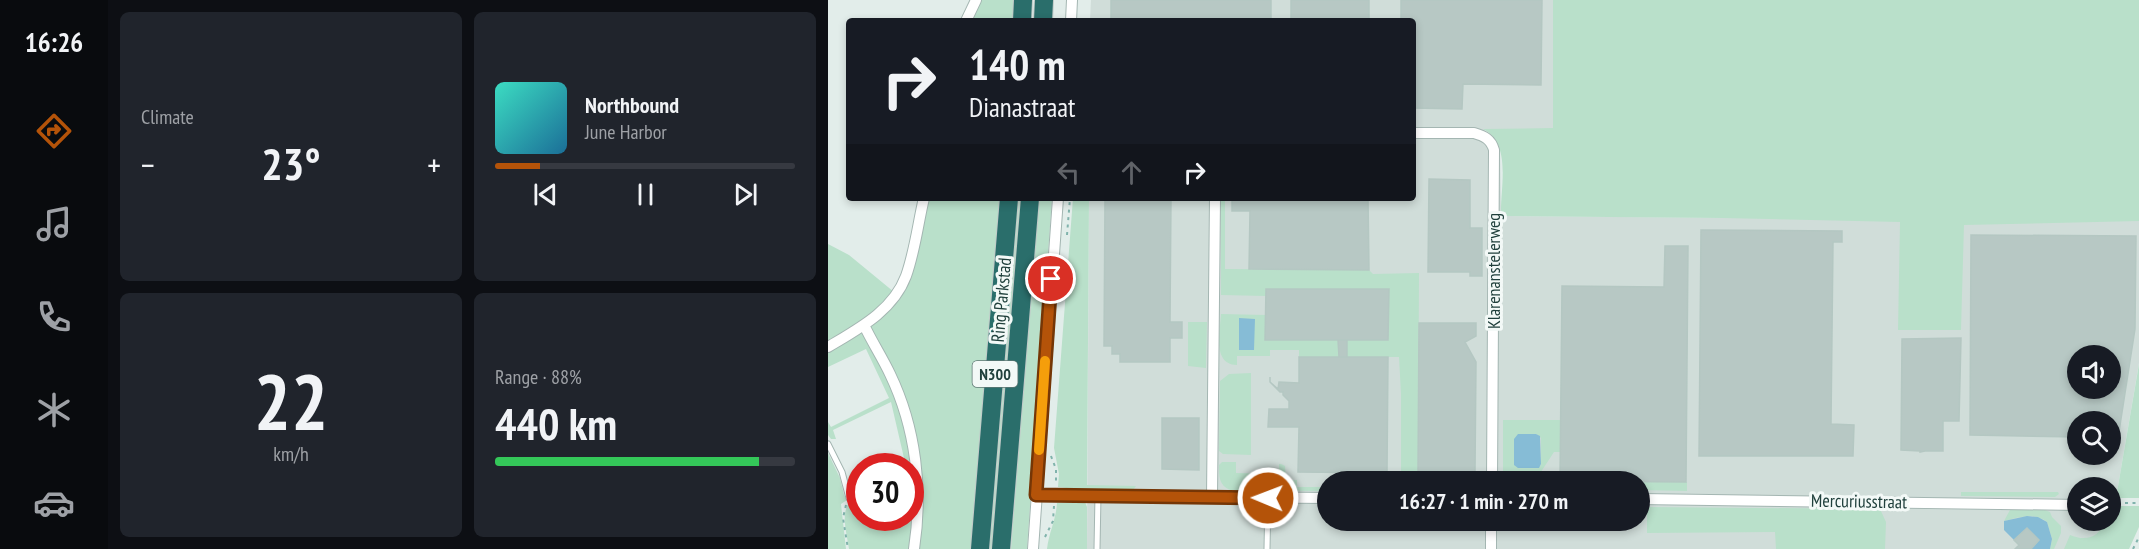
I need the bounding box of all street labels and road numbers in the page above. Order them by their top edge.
street label: Klarenanstelerweg [1482,213,1505,329]
street label: Ring Parkstad [986,257,1016,343]
road number: N300 [972,361,1018,387]
street label: Mercuriusstraat [1811,489,1907,513]

